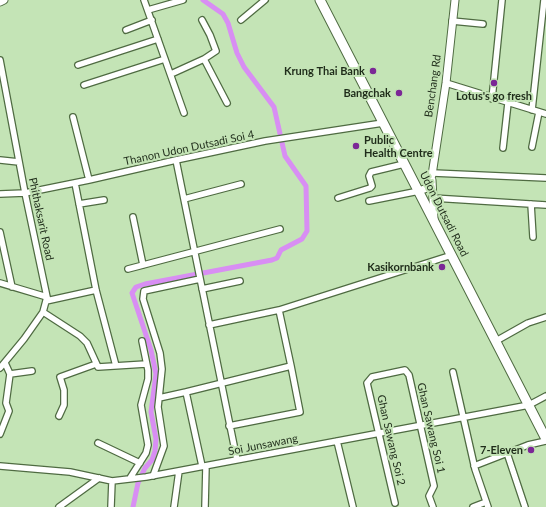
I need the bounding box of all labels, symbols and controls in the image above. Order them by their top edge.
street label: Benchang Rd [422,54,444,118]
place label: Krung Thai Bank [284,64,365,78]
marker: Krung Thai Bank [368,66,378,76]
marker: Lotus's go fresh [489,78,499,88]
place label: Bangchak [343,86,391,100]
marker: Bangchak [394,88,404,98]
place label: Lotus's go fresh [456,89,532,103]
street label: Thanon Udon Dutsadi Soi 4 [123,128,255,168]
place label: Public Health Centre [364,133,433,159]
marker: Public Health Centre [351,141,361,151]
street label: Udon Dutsadi Road [417,169,471,259]
street label: Phithaksarit Road [26,176,56,262]
place label: Kasikornbank [367,260,434,274]
marker: Kasikornbank [437,262,447,272]
street label: Ghan Sawang Soi 1 [414,381,448,475]
street label: Ghan Sawang Soi 2 [374,393,408,487]
street label: Soi Junsawang [227,432,299,458]
place label: 7-Eleven [480,443,523,457]
marker: 7-Eleven [526,445,536,455]

